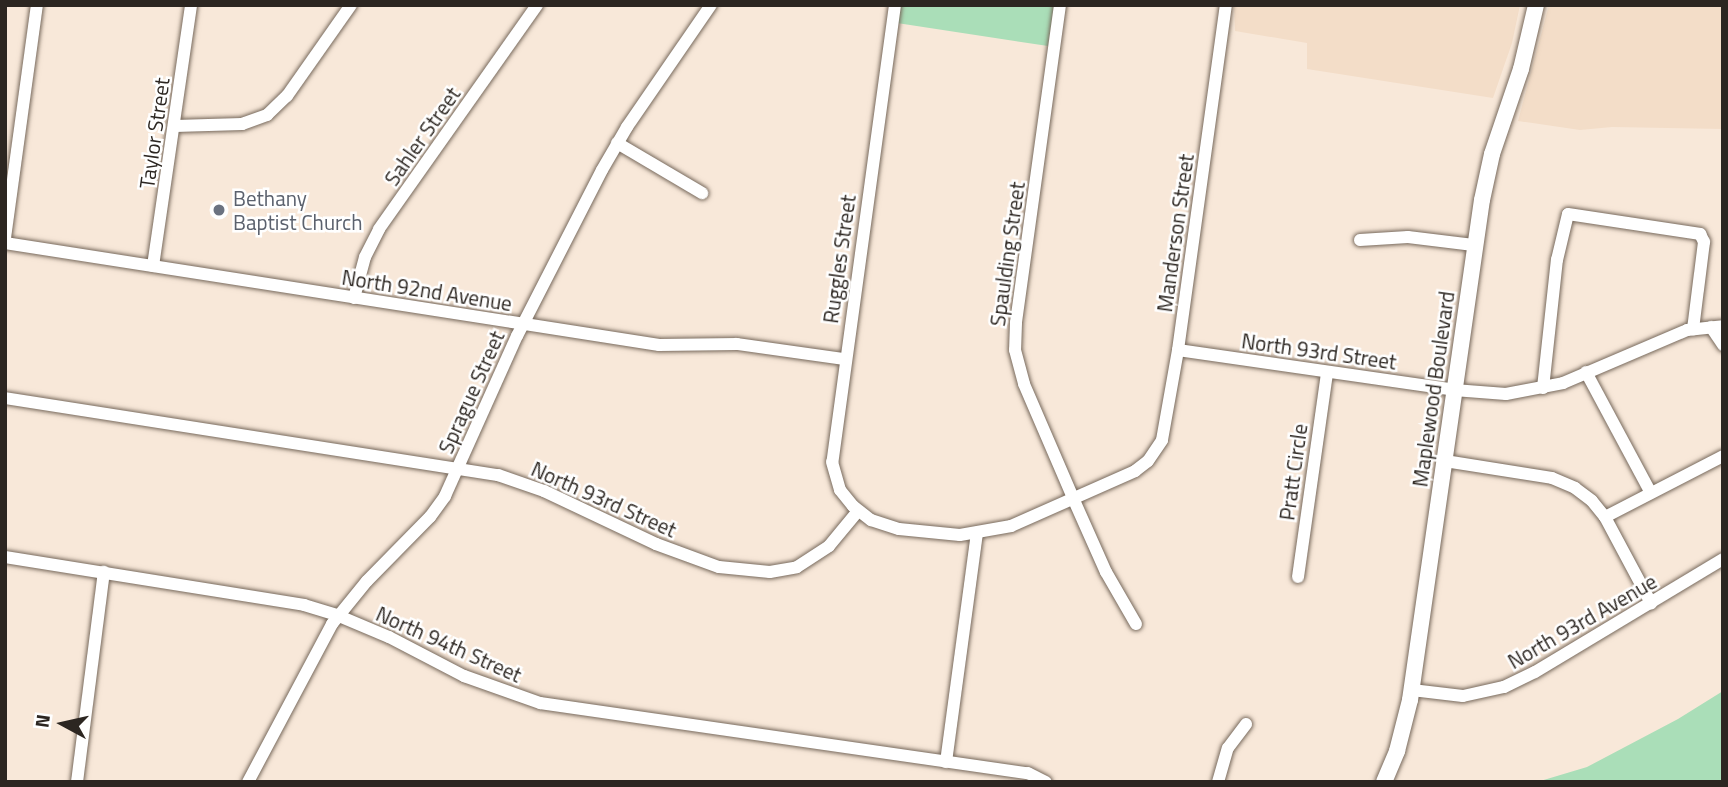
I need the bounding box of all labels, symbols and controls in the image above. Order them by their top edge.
street label: Taylor Street [134,76,174,190]
street label: Sahler Street [379,82,465,190]
street label: Manderson Street [1151,152,1199,314]
street label: Spaulding Street [984,180,1030,328]
place label: Bethany Baptist Church [233,185,363,235]
street label: Ruggles Street [818,193,860,325]
marker: Bethany Baptist Church [211,202,227,218]
street label: North 92nd Avenue [340,264,514,316]
street label: Maplewood Boulevard [1407,290,1459,488]
street label: Sprague Street [433,327,509,457]
street label: North 93rd Street [1240,328,1398,374]
street label: Pratt Circle [1274,422,1312,522]
street label: North 93rd Street [528,456,680,542]
street label: North 93rd Avenue [1503,568,1661,674]
street label: North 94th Street [372,601,526,687]
north arrow [28,689,98,759]
text: N [26,712,57,730]

